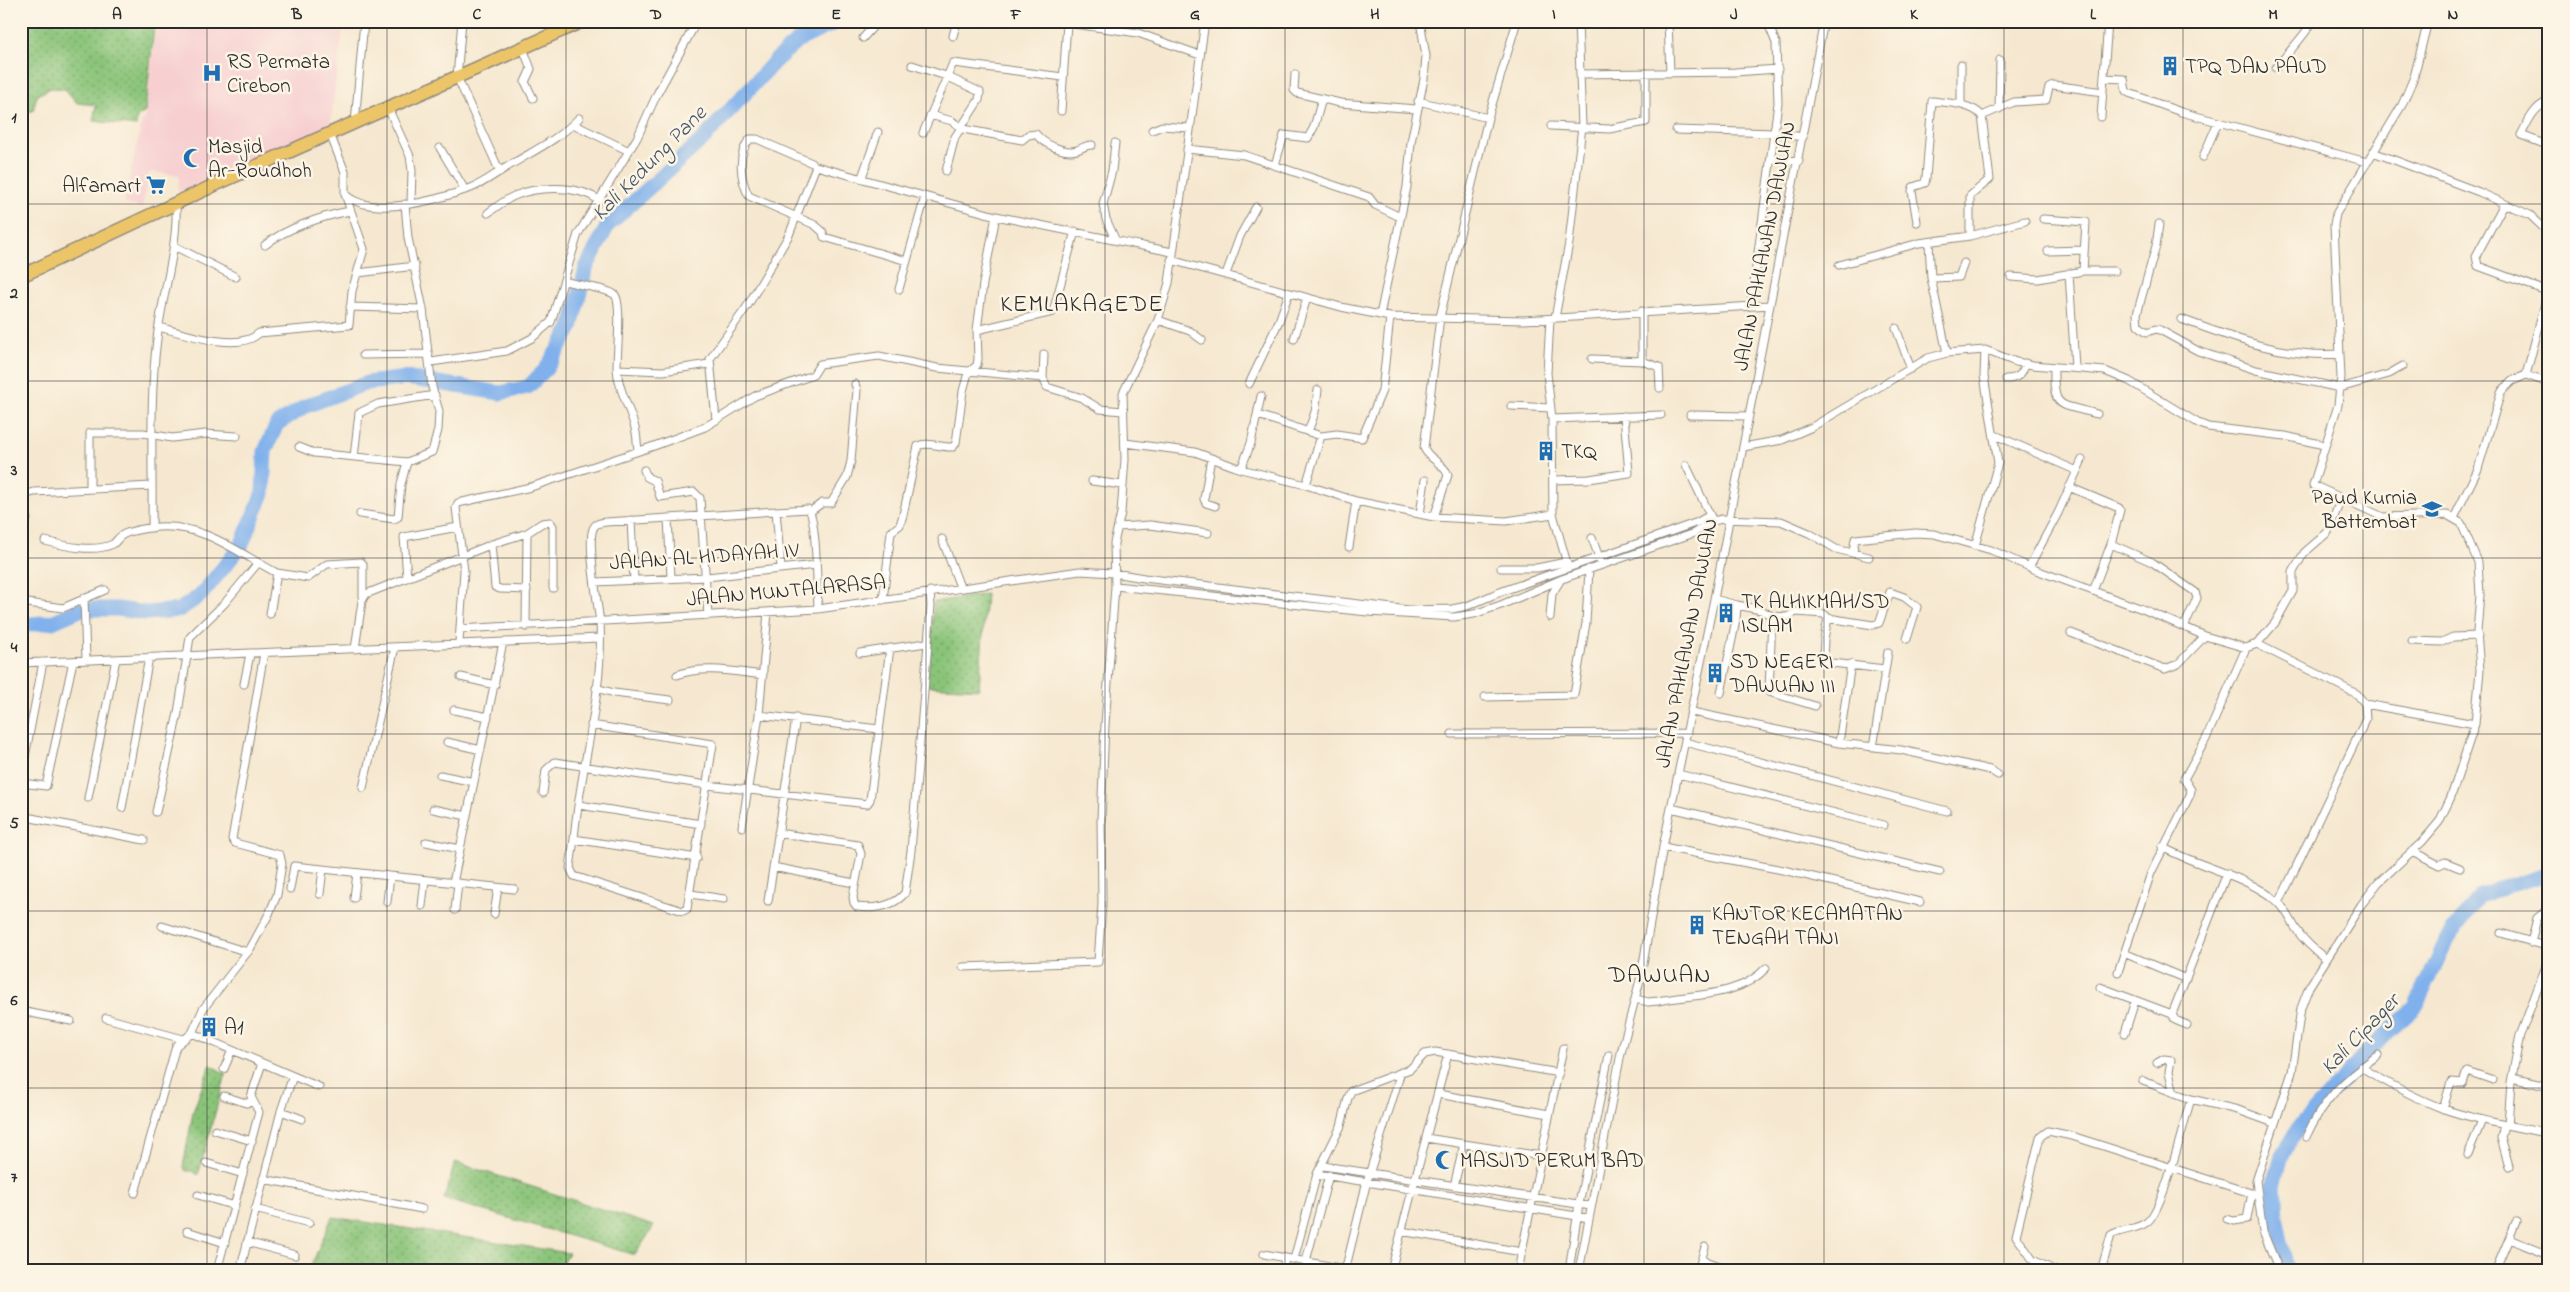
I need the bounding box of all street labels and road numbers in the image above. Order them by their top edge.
street label: JALAN PAHLAWAN DAWUAN [1727,119,1805,374]
street label: JALAN PAHLAWAN DAWUAN [1649,516,1727,771]
street label: JALAN AL HIDAYAH IV [609,536,800,580]
street label: JALAN MUNTALARASA [685,568,887,616]

